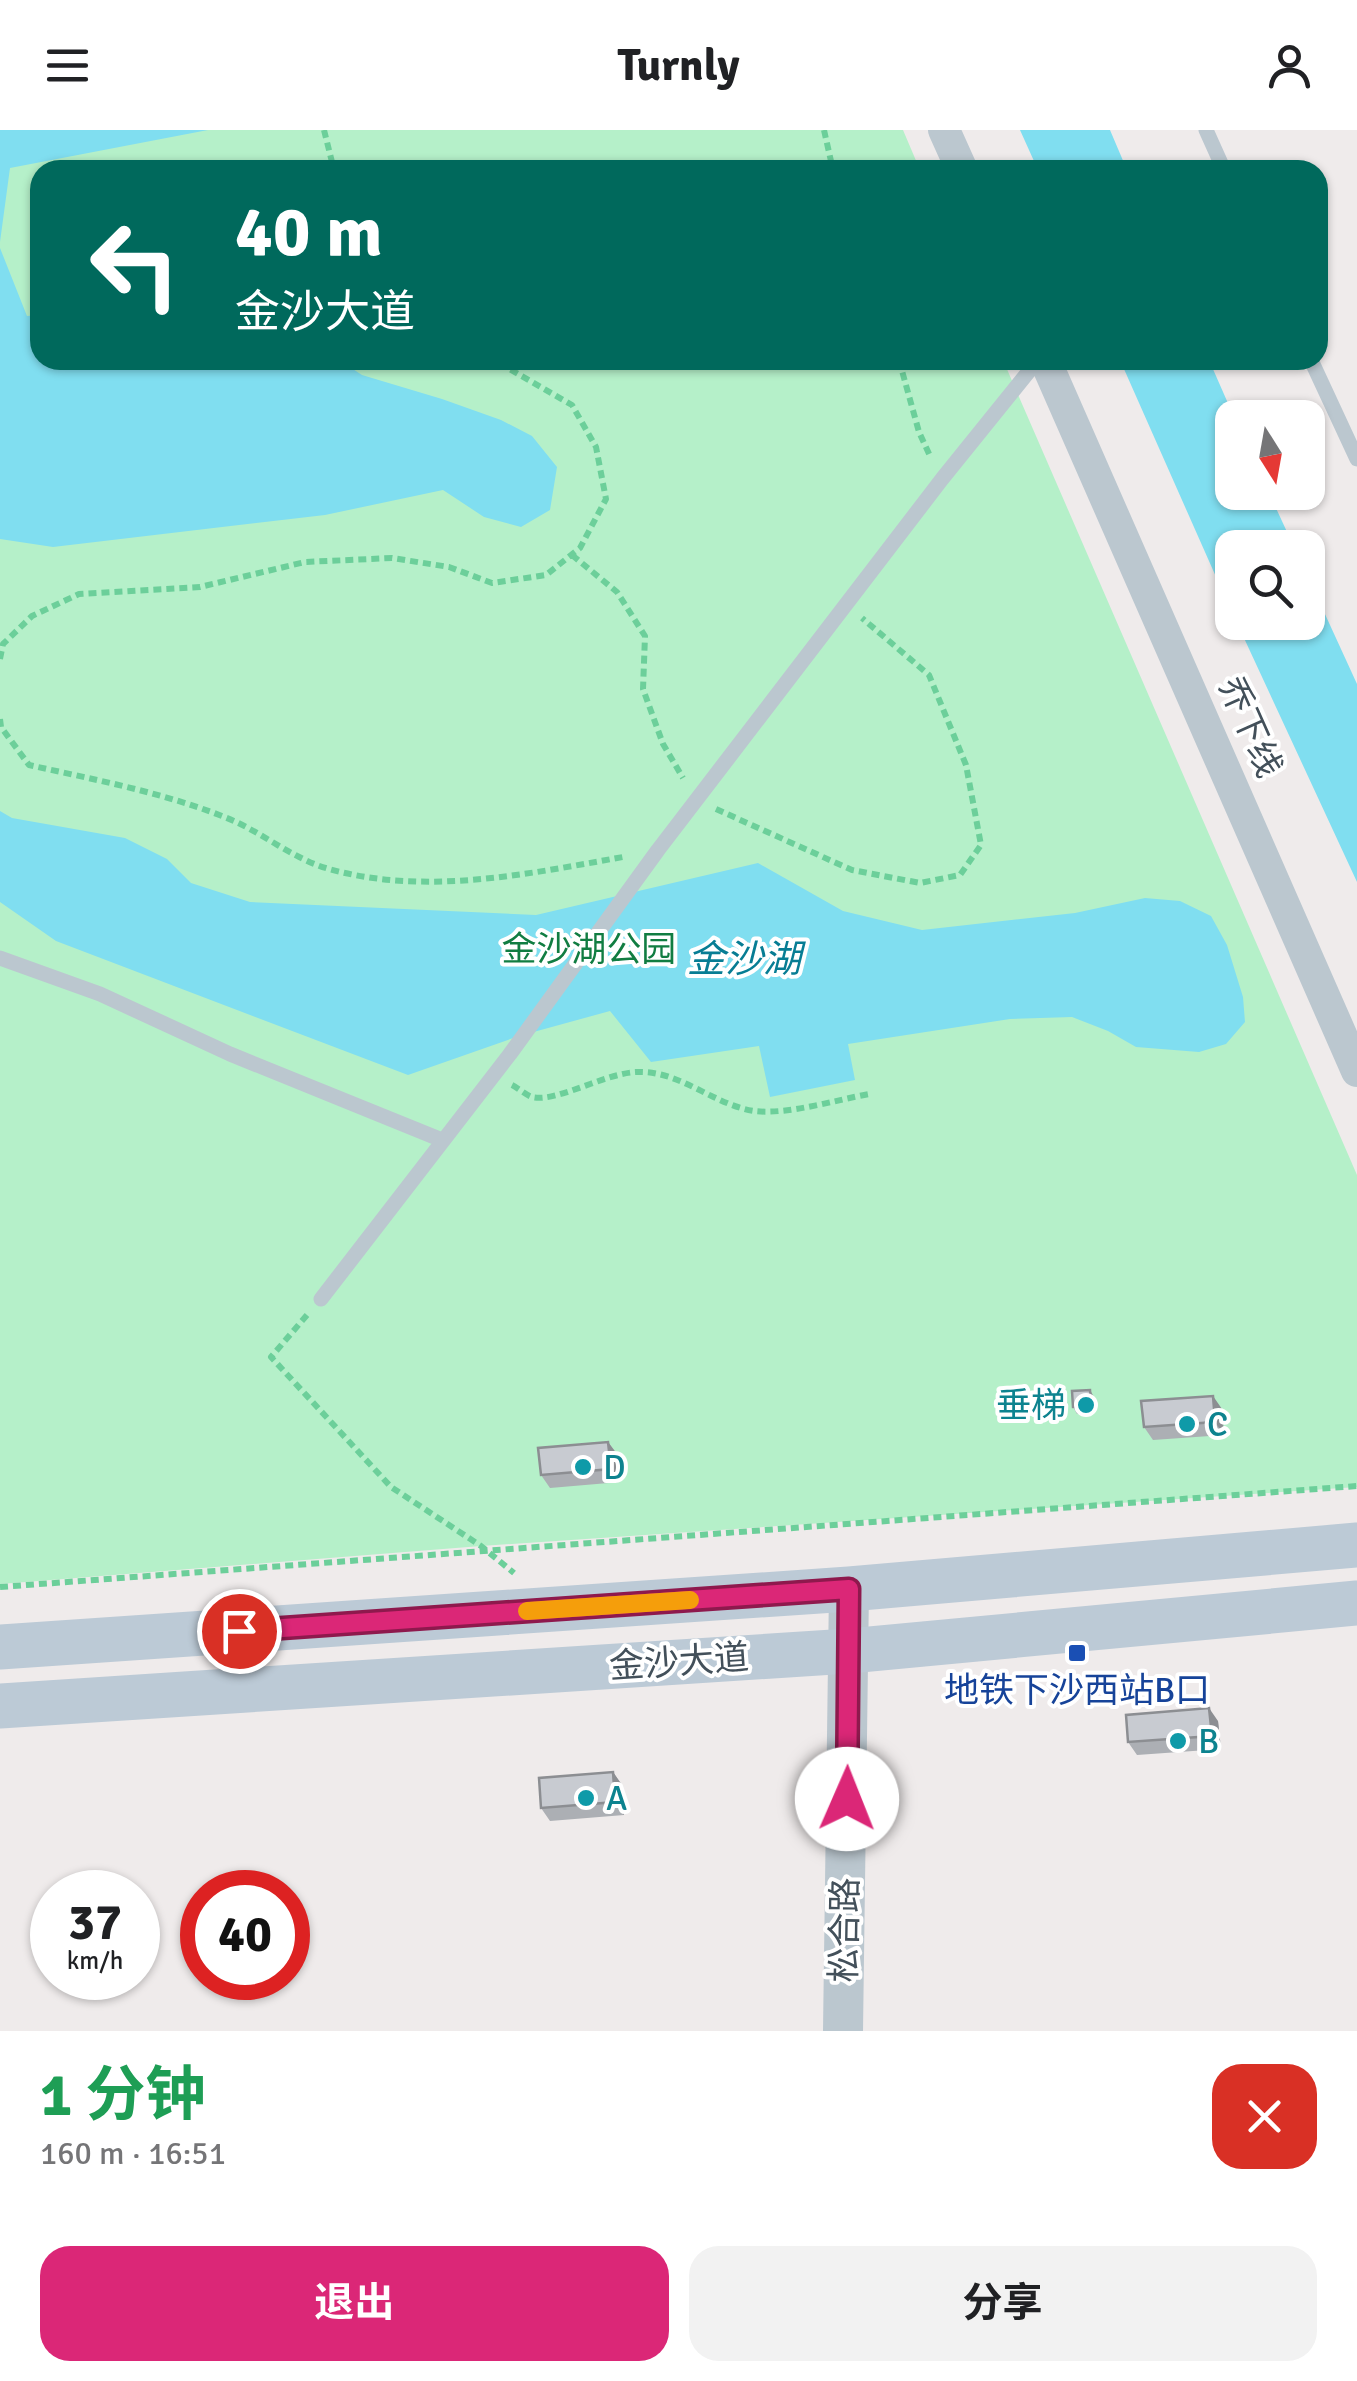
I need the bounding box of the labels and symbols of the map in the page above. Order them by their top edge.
north arrow [1215,400,1325,510]
street label: 乔下线 [1209,670,1291,784]
park label: 金沙湖公园 [501,928,677,971]
water label: 金沙湖 [687,936,806,983]
place label: 垂梯 [996,1384,1066,1427]
marker: 垂梯 [1075,1394,1097,1416]
place label: C [1207,1403,1228,1446]
marker: C [1176,1413,1198,1435]
place label: D [603,1446,626,1489]
marker: D [572,1456,594,1478]
pin [197,1589,282,1674]
street label: 金沙大道 [608,1636,750,1688]
marker: 地铁下沙西站B口 [1066,1642,1088,1664]
place label: 地铁下沙西站B口 [944,1669,1210,1712]
place label: B [1198,1720,1219,1763]
marker: B [1167,1730,1189,1752]
position arrow [795,1747,899,1851]
place label: A [606,1777,627,1820]
marker: A [575,1787,597,1809]
speed limit sign: 40 [180,1870,310,2000]
street label: 松合路 [823,1877,867,1983]

